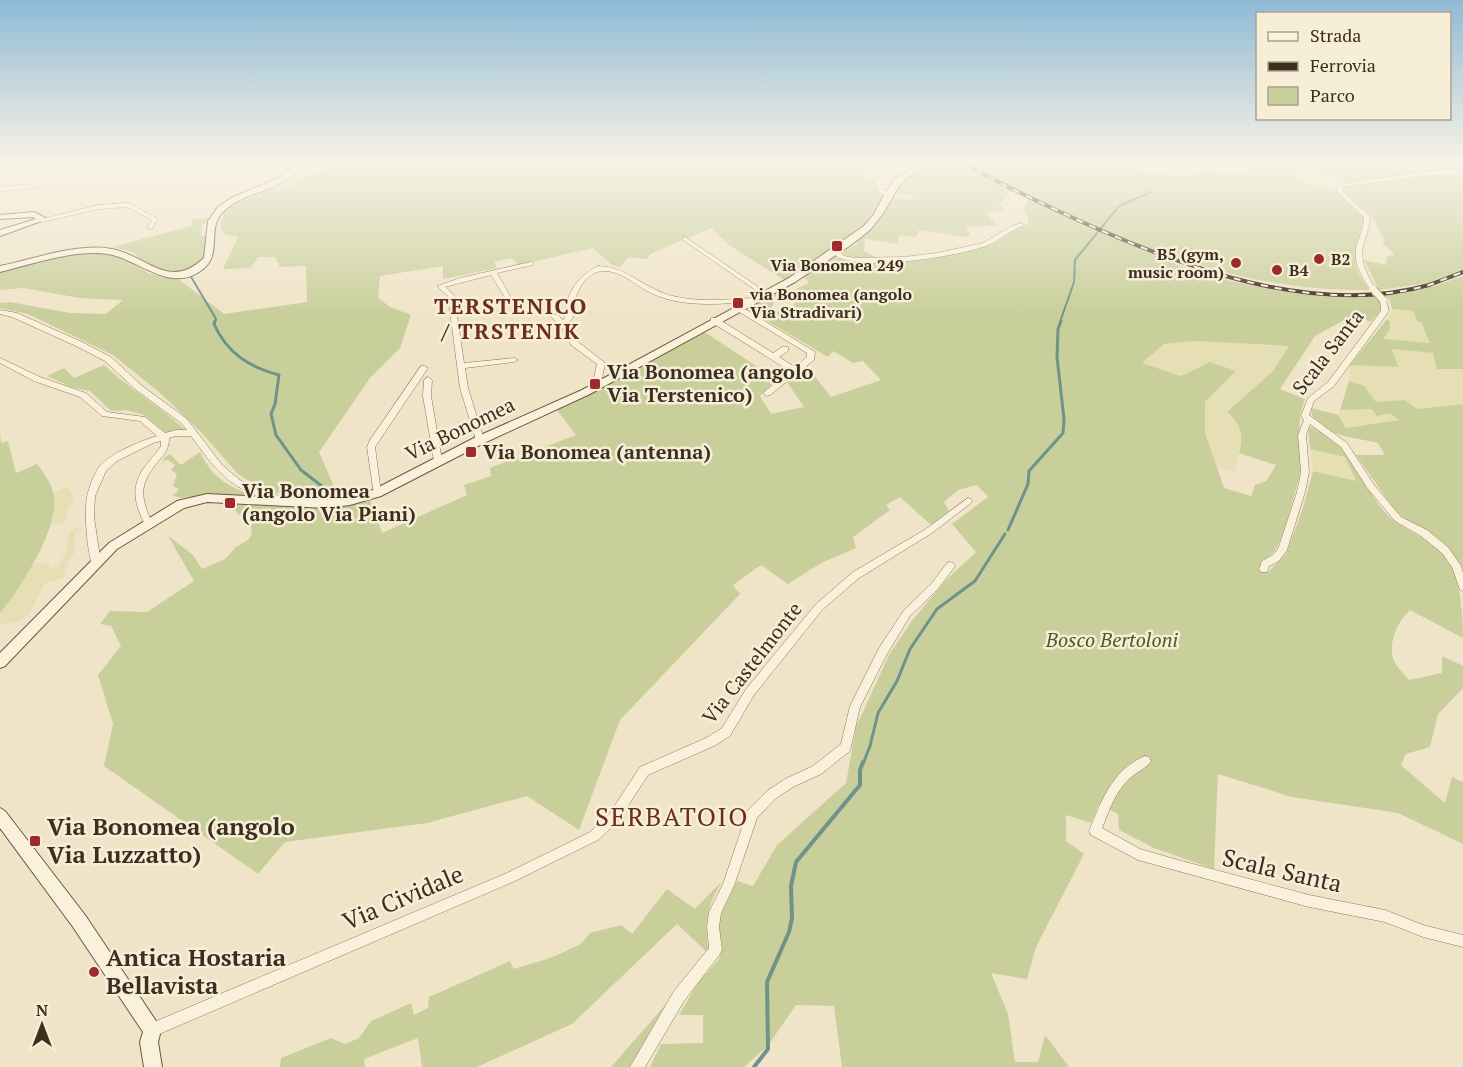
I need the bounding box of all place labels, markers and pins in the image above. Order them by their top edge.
marker: Via Bonomea 249 [830,239,844,253]
place label: B5 (gym, music room) [1128,243,1224,283]
place label: B2 [1331,248,1350,270]
marker: B2 [1312,252,1326,266]
place label: Via Bonomea 249 [770,254,904,276]
marker: B5 (gym, music room) [1229,256,1243,270]
place label: B4 [1289,259,1308,281]
marker: B4 [1270,263,1284,277]
place label: via Bonomea (angolo Via Stradivari) [749,283,913,323]
marker: via Bonomea (angolo Via Stradivari) [731,296,745,310]
place label: Via Bonomea (angolo Via Terstenico) [607,358,814,408]
marker: Via Bonomea (angolo Via Terstenico) [588,377,602,391]
place label: Via Bonomea (antenna) [483,438,711,465]
marker: Via Bonomea (antenna) [464,445,478,459]
place label: Via Bonomea (angolo Via Piani) [242,477,416,527]
marker: Via Bonomea (angolo Via Piani) [223,496,237,510]
place label: Via Bonomea (angolo Via Luzzatto) [47,810,295,870]
marker: Via Bonomea (angolo Via Luzzatto) [28,834,42,848]
place label: Antica Hostaria Bellavista [106,941,287,1001]
marker: Antica Hostaria Bellavista [87,965,101,979]

